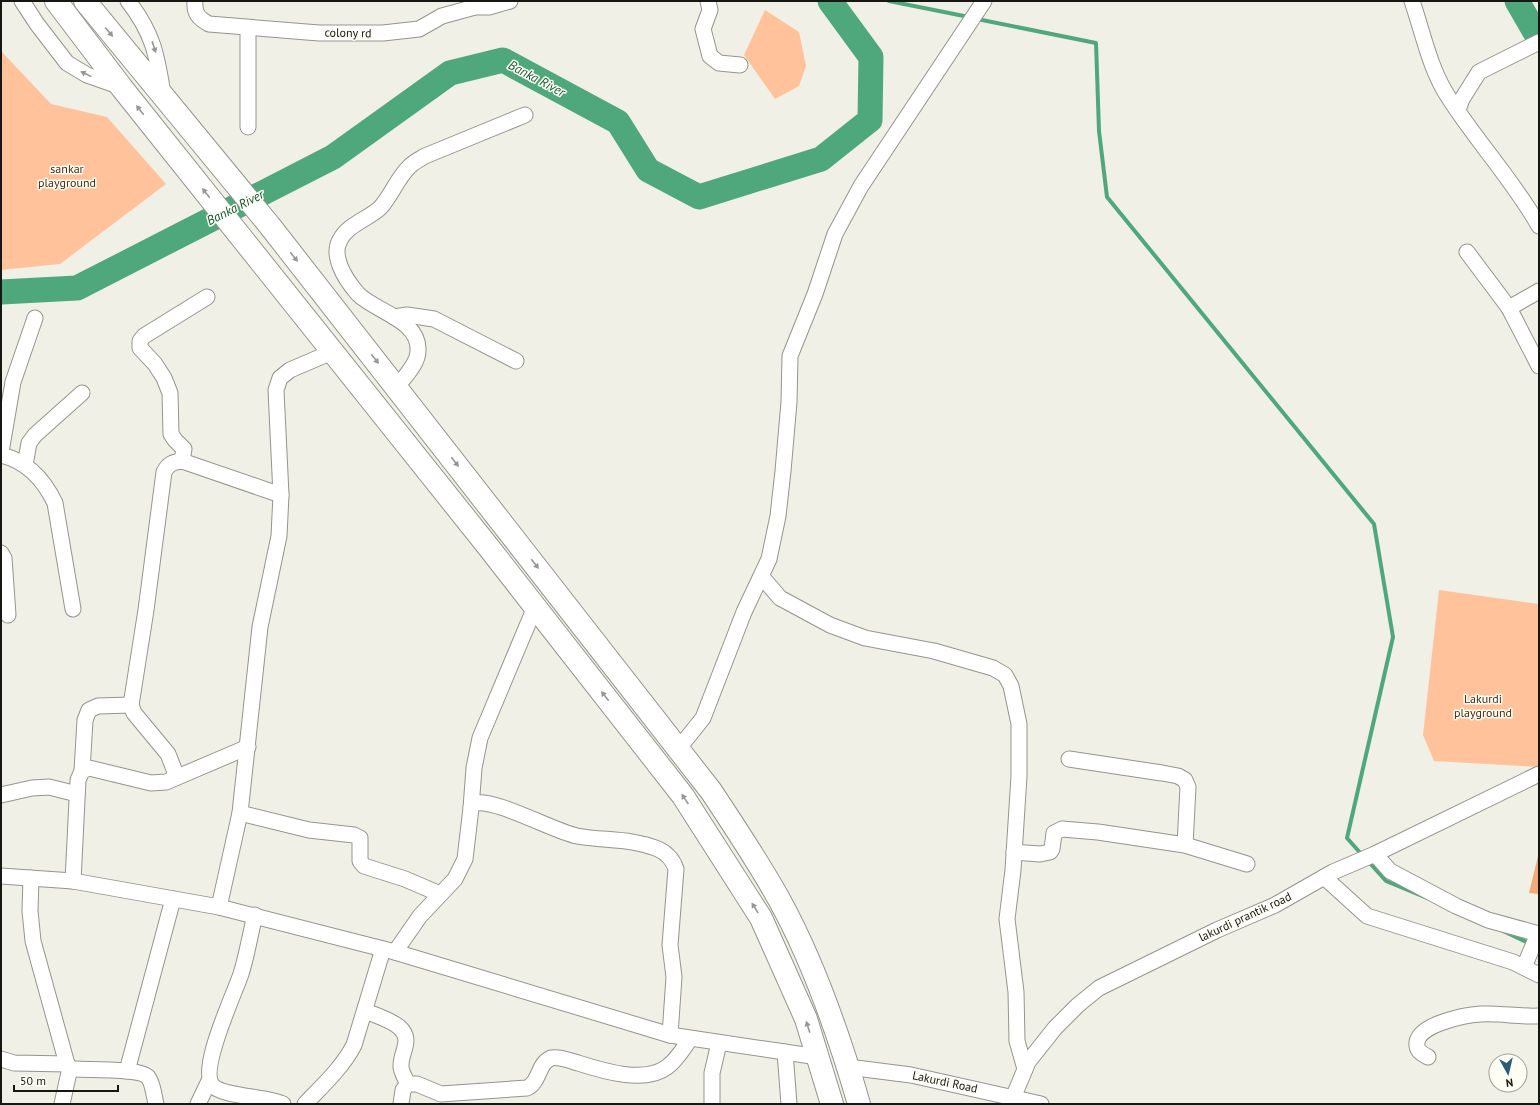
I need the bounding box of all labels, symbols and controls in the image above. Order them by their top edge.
street label: colony rd [324,25,372,40]
one-way arrow [105,26,114,37]
one-way arrow [151,41,157,53]
water label: Banka River [505,56,569,101]
one-way arrow [80,71,92,77]
one-way arrow [135,104,144,115]
park label: sankar playground [38,161,96,190]
water label: Banka River [204,185,267,229]
one-way arrow [202,188,210,199]
one-way arrow [290,252,299,263]
one-way arrow [370,354,379,365]
one-way arrow [450,456,459,467]
one-way arrow [530,559,539,570]
one-way arrow [601,690,609,701]
park label: Lakurdi playground [1454,691,1512,720]
one-way arrow [681,793,689,804]
street label: lakurdi prantik road [1196,889,1294,945]
one-way arrow [751,902,758,914]
one-way arrow [805,1020,811,1032]
north arrow [1488,1053,1528,1093]
scale bar [14,1067,118,1093]
street label: Lakurdi Road [911,1067,979,1096]
text: 50 m [20,1073,46,1088]
text: N [1505,1075,1514,1090]

